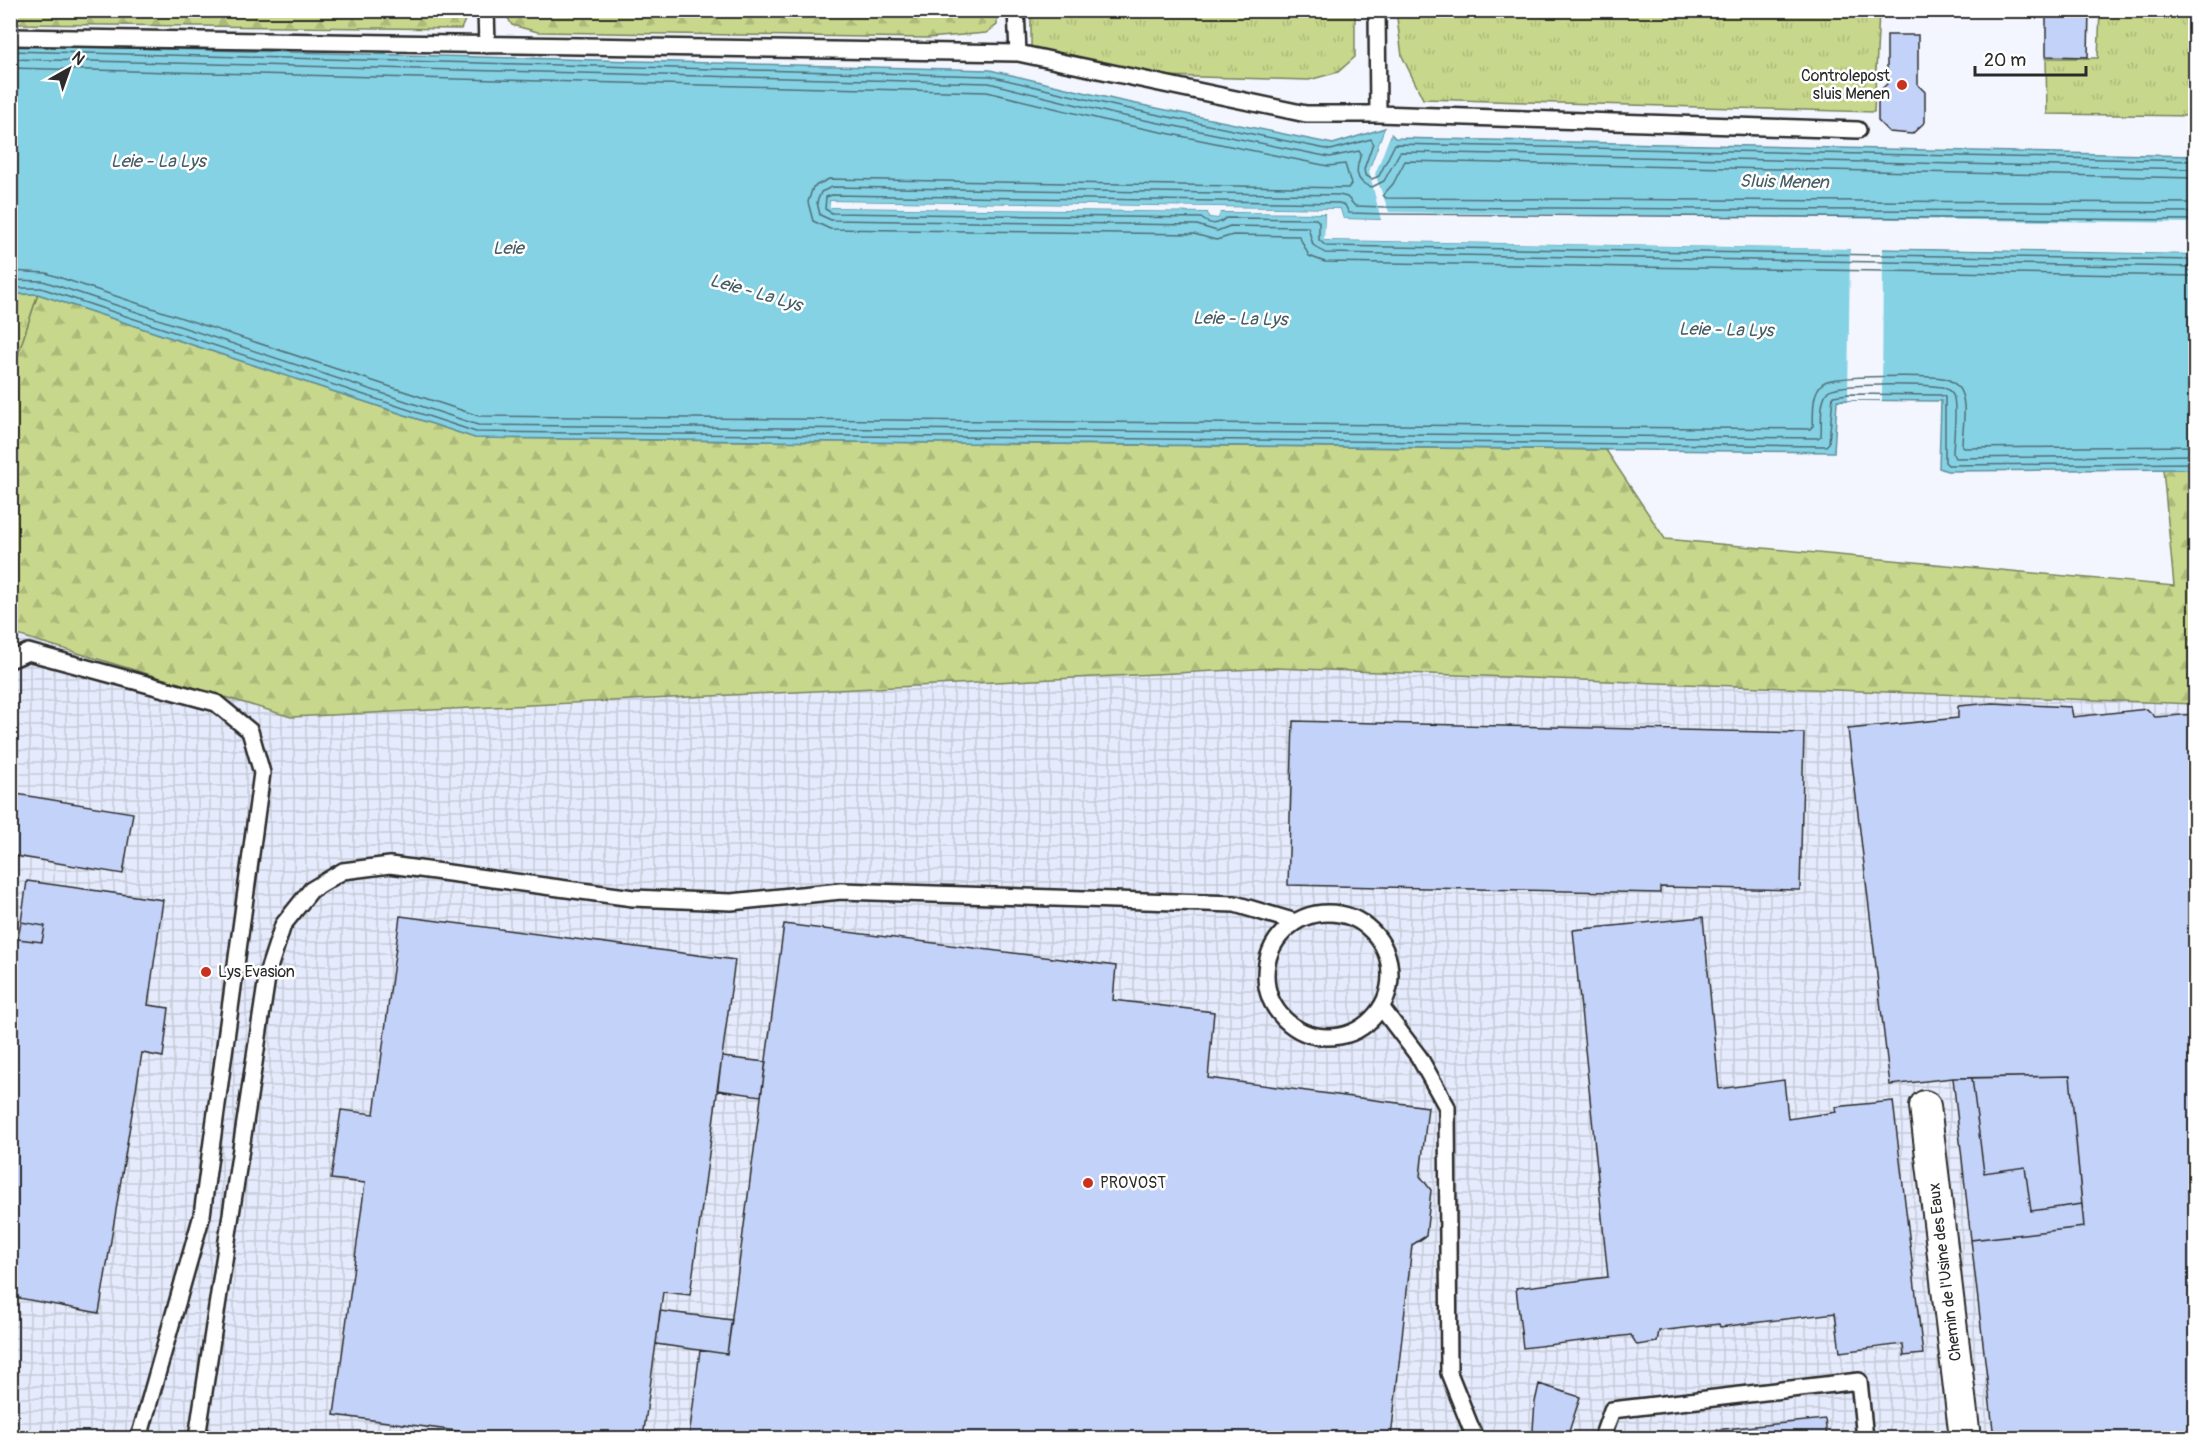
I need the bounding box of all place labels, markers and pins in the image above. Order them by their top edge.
place label: Controlepost sluis Menen [1801,66,1891,104]
marker: Controlepost sluis Menen [1895,78,1909,92]
place label: Lys Evasion [218,962,295,982]
marker: Lys Evasion [199,965,213,979]
place label: PROVOST [1100,1173,1166,1193]
marker: PROVOST [1081,1176,1095,1190]

